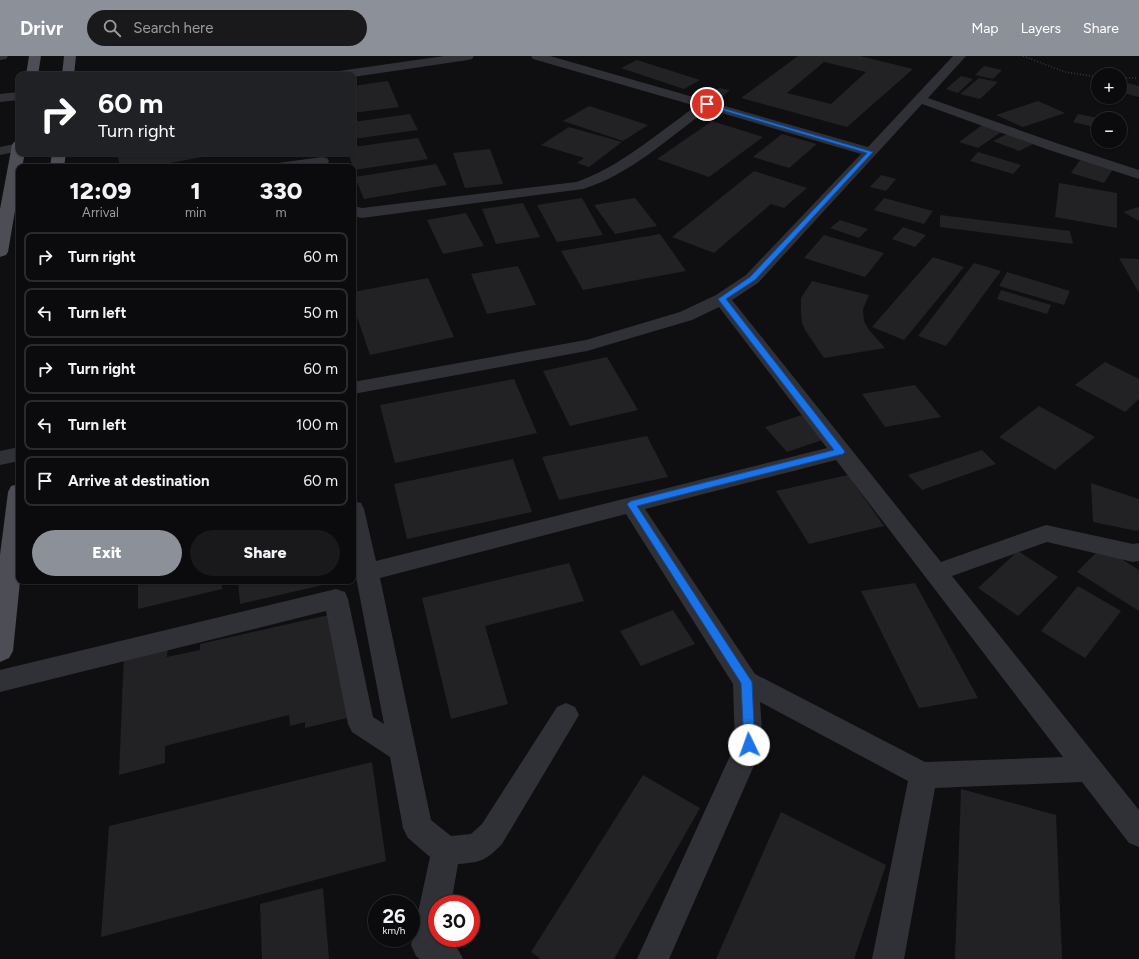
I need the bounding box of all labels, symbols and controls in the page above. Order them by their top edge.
search box [87,10,367,46]
text: Drivr [20,17,63,40]
icon: search [101,17,123,39]
text: Search here [133,19,213,37]
text: Map [971,20,999,37]
text: Layers [1021,20,1061,37]
text: Share [1083,20,1119,37]
map controls [1091,68,1127,148]
button: + [1091,68,1127,104]
text: 60 m [98,86,163,120]
pin [690,87,724,121]
icon: right [32,88,84,140]
icon: arrive [696,93,718,115]
button: − [1091,112,1127,148]
text: Turn right [98,120,175,142]
text: 12:09 [70,176,131,205]
text: 1 [191,176,201,205]
text: 330 [260,176,302,205]
text: Arrival [82,205,119,220]
text: min [185,205,206,220]
text: m [276,205,287,220]
icon: right [34,246,56,268]
text: Turn right [68,248,136,266]
text: 60 m [303,248,338,266]
icon: left [34,302,56,324]
text: Turn left [68,304,126,322]
text: 50 m [303,304,338,322]
icon: right [34,358,56,380]
text: Turn right [68,360,136,378]
text: 60 m [303,360,338,378]
icon: left [34,414,56,436]
text: Turn left [68,416,126,434]
text: 100 m [296,416,338,434]
icon: arrive [34,470,56,492]
text: Arrive at destination [68,472,209,490]
text: 60 m [303,472,338,490]
button: Exit [32,530,182,576]
button: Share [190,530,340,576]
position arrow [728,724,770,766]
speed limit sign: 30 [428,895,480,947]
text: 26 [382,904,406,928]
text: km/h [383,924,405,937]

